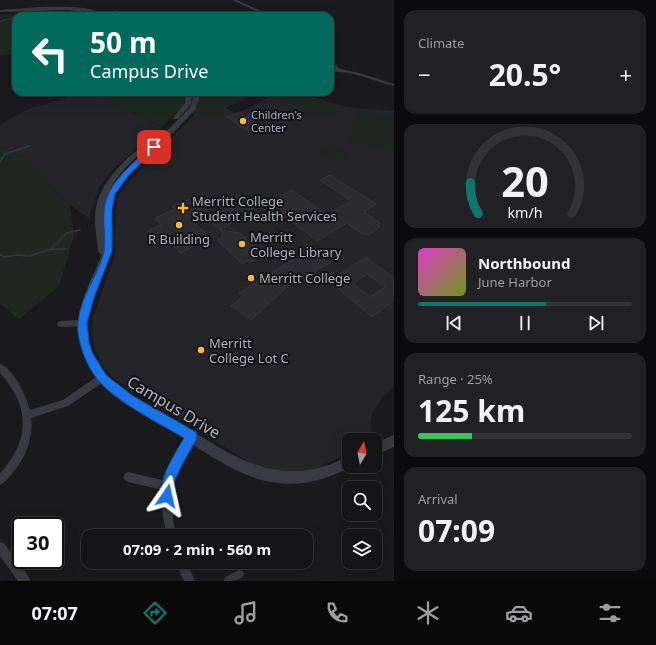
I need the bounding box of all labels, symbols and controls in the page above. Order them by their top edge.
text: 50 m [90,23,157,61]
icon: left [24,28,76,80]
text: Climate [418,34,464,52]
text: 20.5° [489,54,561,95]
text: Campus Drive [90,59,208,83]
text: − [418,59,431,89]
text: + [619,59,632,89]
place label: Children's Center [251,107,302,135]
marker: Children's Center [238,116,248,126]
pin [137,130,171,164]
icon: arrive [143,136,165,158]
text: 20 [501,153,549,209]
place label: Merritt College Student Health Services [192,192,337,225]
marker: Merritt College Student Health Services [177,202,189,214]
text: km/h [507,203,543,222]
marker: R Building [174,220,184,230]
place label: Merritt College Library [250,228,342,261]
place label: R Building [148,230,210,248]
marker: Merritt College Library [237,239,247,249]
text: Northbound [478,253,570,273]
place label: Merritt College [259,269,350,287]
marker: Merritt College [246,273,256,283]
text: June Harbor [478,273,552,291]
icon: previous [443,312,465,334]
icon: pause [514,312,536,334]
icon: next [585,312,607,334]
place label: Merritt College Lot C [209,334,289,367]
marker: Merritt College Lot C [196,345,206,355]
street label: Campus Drive [123,370,225,444]
text: Range · 25% [418,370,493,388]
text: 125 km [418,390,525,431]
north arrow [342,433,382,473]
map controls [342,433,382,569]
position arrow [146,475,188,517]
button: search [342,481,382,521]
text: Arrival [418,490,458,508]
text: 07:09 [418,510,495,551]
speed limit sign: 30 [12,517,64,569]
button: layers [342,529,382,569]
text: 07:09 · 2 min · 560 m [123,539,271,559]
icon: directions [141,599,169,627]
icon: music [232,599,260,627]
icon: phone [323,599,351,627]
icon: climate [414,599,442,627]
icon: car [505,599,533,627]
icon: filters [596,599,624,627]
text: 07:07 [32,601,78,625]

